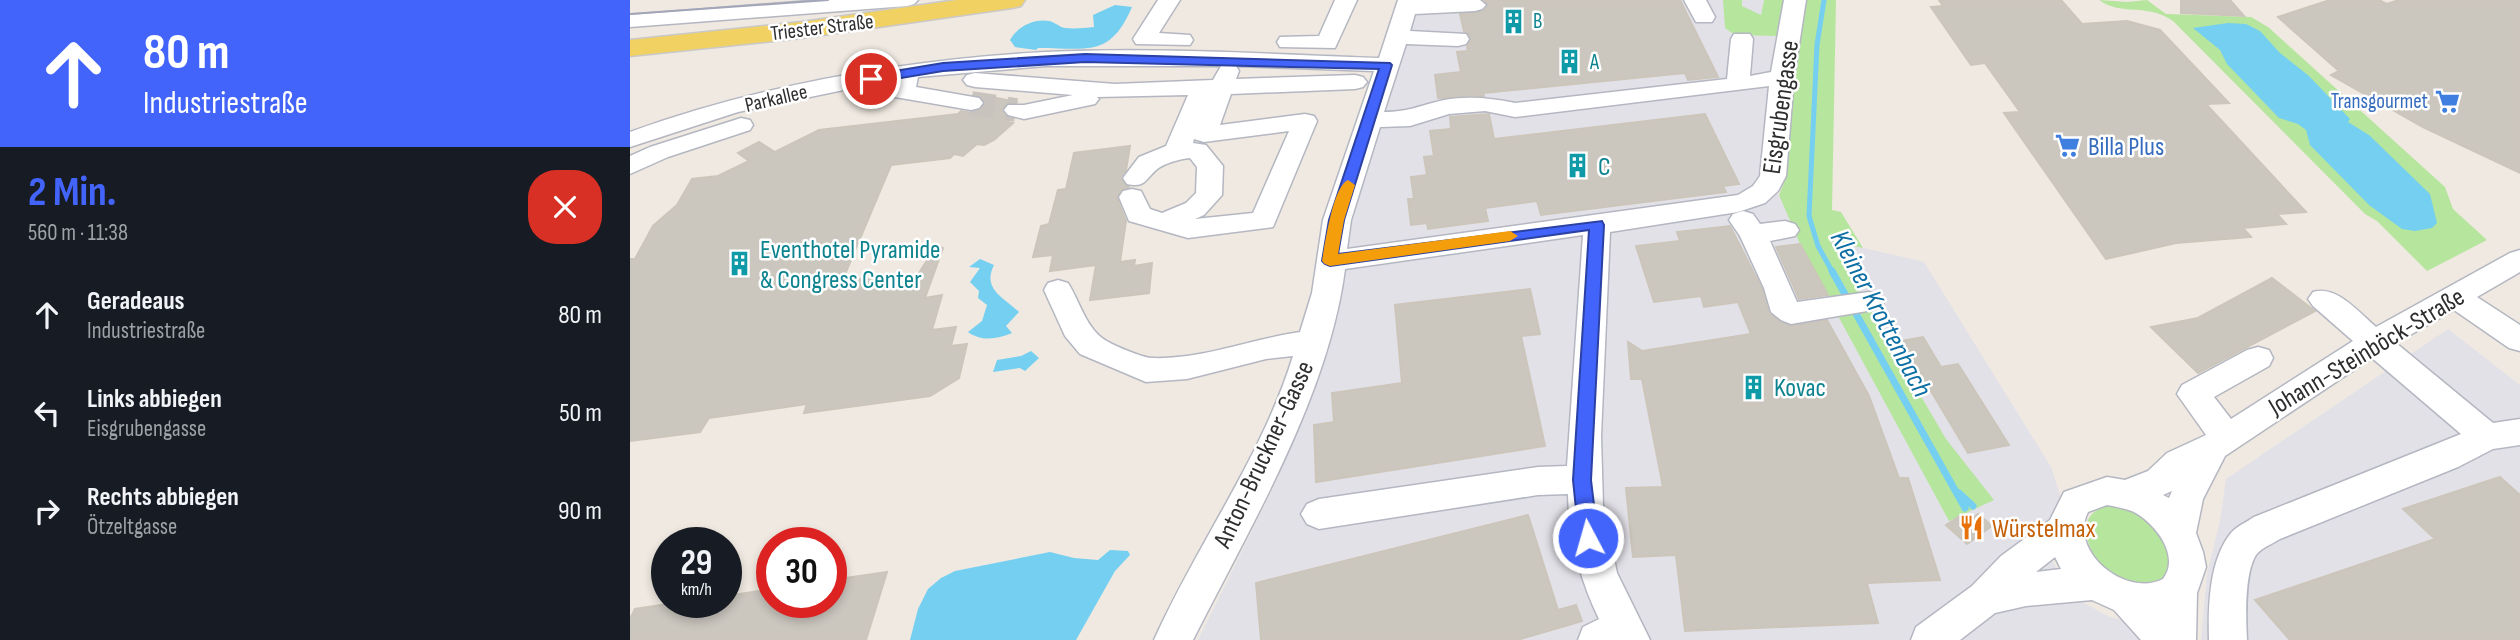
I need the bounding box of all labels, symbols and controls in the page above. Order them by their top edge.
building icon: B [1499,7,1527,35]
street label: Triester Straße [769,9,875,46]
place label: B [1533,9,1542,34]
text: 80 m [143,24,230,83]
icon: ahead [28,28,119,119]
street label: Eisgrubengasse [1757,38,1806,176]
building icon: A [1556,48,1584,76]
pin [841,49,901,109]
place label: A [1589,50,1600,75]
icon: arrive [852,60,890,98]
street label: Parkallee [742,79,810,118]
text: Industriestraße [143,84,308,123]
supermarket icon: Transgourmet [2434,87,2462,115]
place label: Transgourmet [2331,89,2428,114]
supermarket icon: Billa Plus [2054,132,2082,160]
place label: Billa Plus [2088,132,2164,163]
building icon: C [1564,152,1592,180]
place label: C [1598,152,1611,183]
text: 2 Min. [28,167,116,218]
button: close [528,170,602,244]
text: 560 m · 11:38 [28,219,128,247]
water label: Kleiner Krottenbach [1823,225,1939,403]
place label: Eventhotel Pyramide & Congress Center [760,235,941,296]
building icon: Eventhotel Pyramide & Congress Center [726,250,754,278]
street label: Johann-Steinböck-Straße [2262,282,2470,423]
text: Geradeaus [87,286,185,317]
icon: ahead [28,296,66,334]
text: 80 m [558,300,602,331]
text: Industriestraße [87,317,205,345]
street label: Anton-Bruckner-Gasse [1207,356,1321,554]
building icon: Kovac [1740,373,1768,401]
place label: Kovac [1774,373,1826,404]
text: Links abbiegen [87,384,222,415]
icon: left [28,394,66,432]
text: 50 m [559,398,602,429]
text: Eisgrubengasse [87,415,206,443]
text: Rechts abbiegen [87,482,239,513]
icon: right [28,492,66,530]
text: 90 m [558,496,602,527]
position arrow [1551,501,1625,575]
text: Ötzeltgasse [87,513,177,541]
restaurant icon: Würstelmax [1958,514,1986,542]
place label: Würstelmax [1992,514,2096,545]
speed limit sign: 30 [756,527,847,618]
text: 29 [681,542,712,585]
text: km/h [681,579,712,600]

